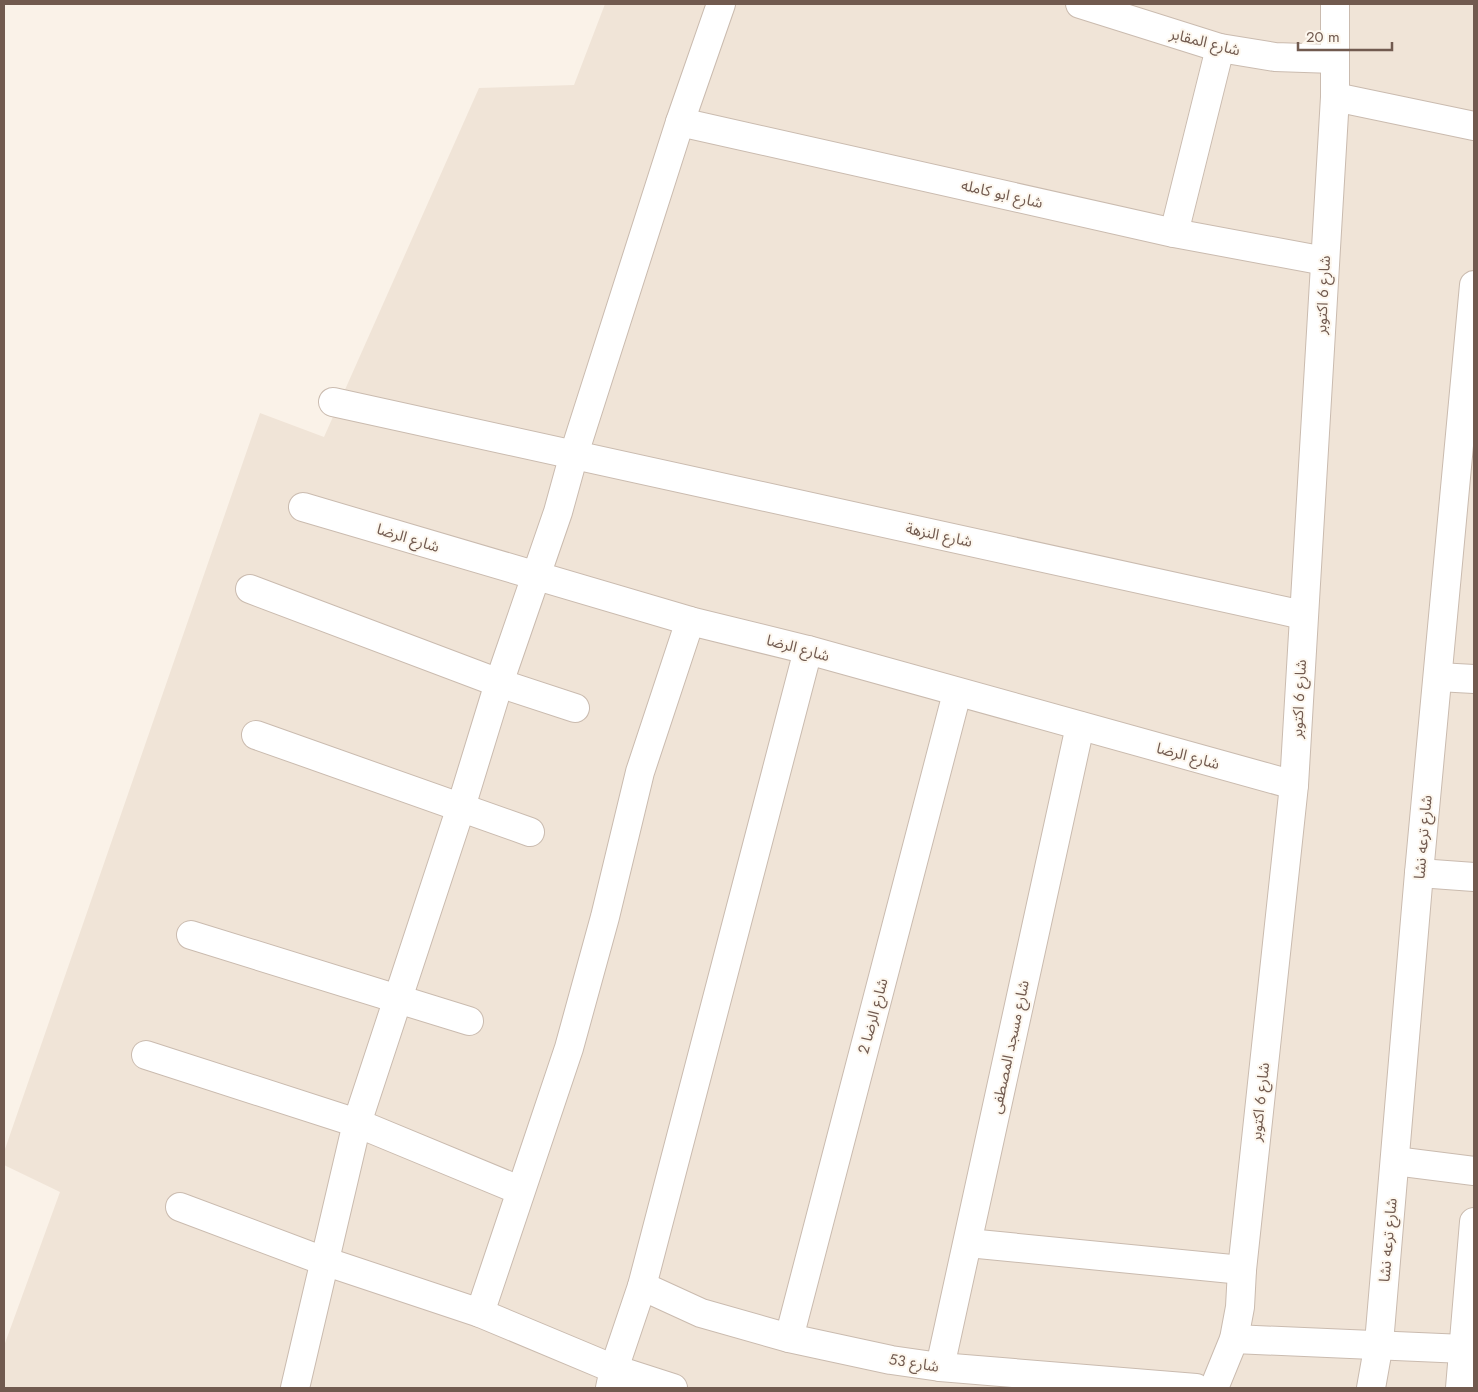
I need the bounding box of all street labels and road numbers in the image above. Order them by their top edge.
street label: شارع المقابر [1166,22,1243,62]
street label: شارع ابو كامله [959,174,1045,215]
street label: شارع 6 اكتوبر [1310,255,1337,336]
street label: شارع النزهة [903,517,975,554]
street label: شارع الرضا [374,518,442,559]
street label: شارع الرضا [764,629,832,668]
street label: شارع 6 اكتوبر [1286,659,1313,740]
street label: شارع الرضا [1154,737,1222,776]
street label: شارع ترعه نشا [1408,794,1439,880]
street label: شارع الرضا 2 [852,975,895,1057]
street label: شارع مسجد المصطفى [985,978,1036,1116]
street label: شارع 6 اكتوبر [1245,1061,1276,1144]
street label: شارع ترعه نشا [1373,1197,1404,1283]
street label: شارع 53 [887,1348,941,1379]

